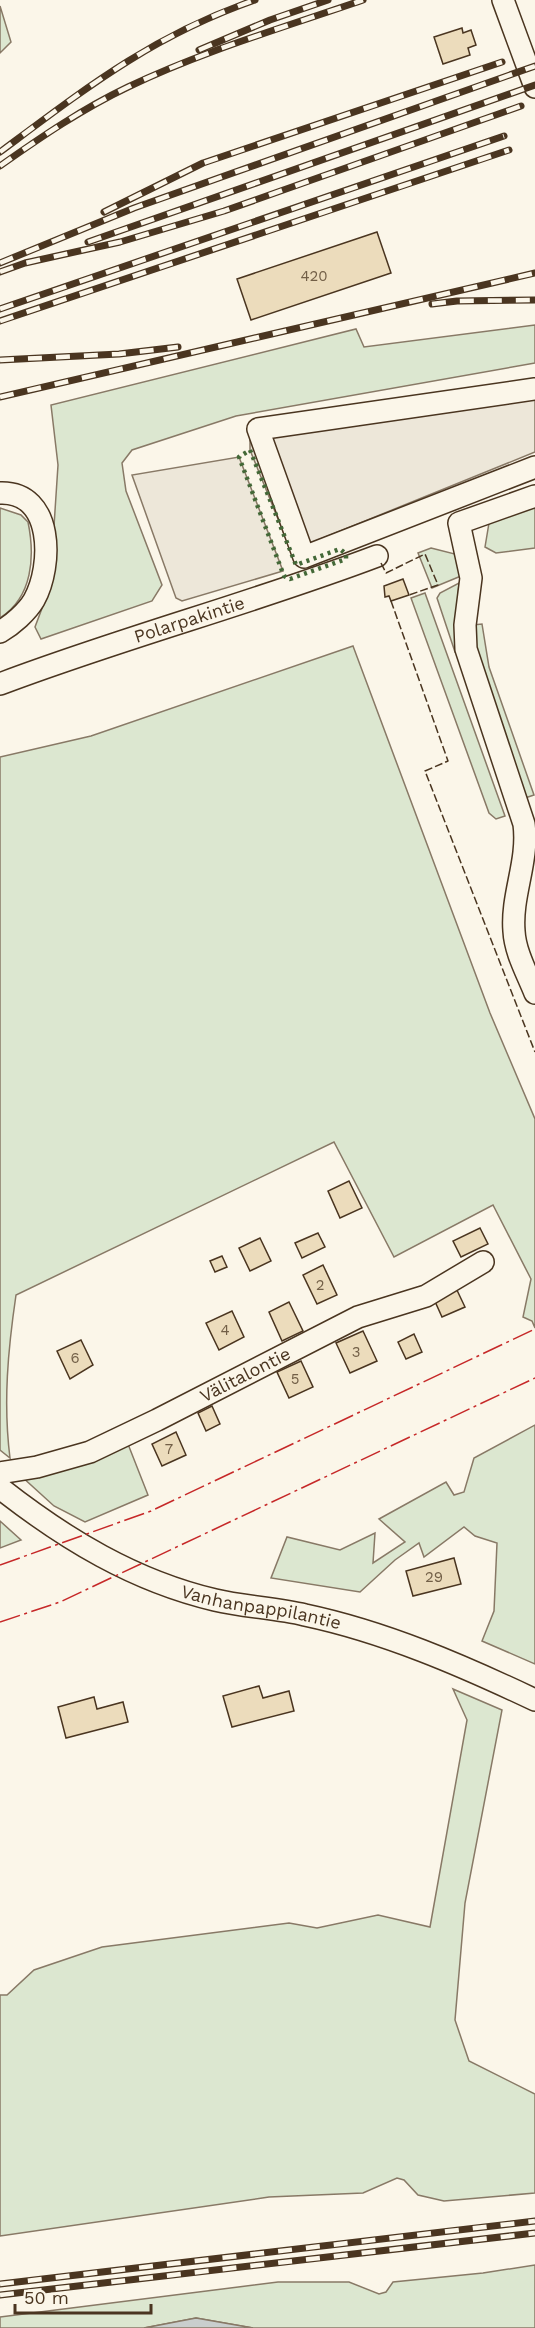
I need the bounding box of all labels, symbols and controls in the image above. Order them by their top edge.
house number: 420 [300,267,328,285]
street label: Polarpakintie [131,592,247,647]
house number: 2 [316,1276,324,1294]
house number: 4 [220,1321,230,1339]
street label: Välitalontie [196,1342,294,1406]
house number: 3 [352,1343,360,1361]
house number: 6 [70,1349,80,1367]
house number: 5 [291,1370,299,1388]
house number: 7 [165,1440,173,1458]
house number: 29 [425,1568,443,1586]
street label: Vanhanpappilantie [178,1580,344,1633]
scale bar [15,2277,152,2315]
text: 50 m [24,2287,69,2308]

